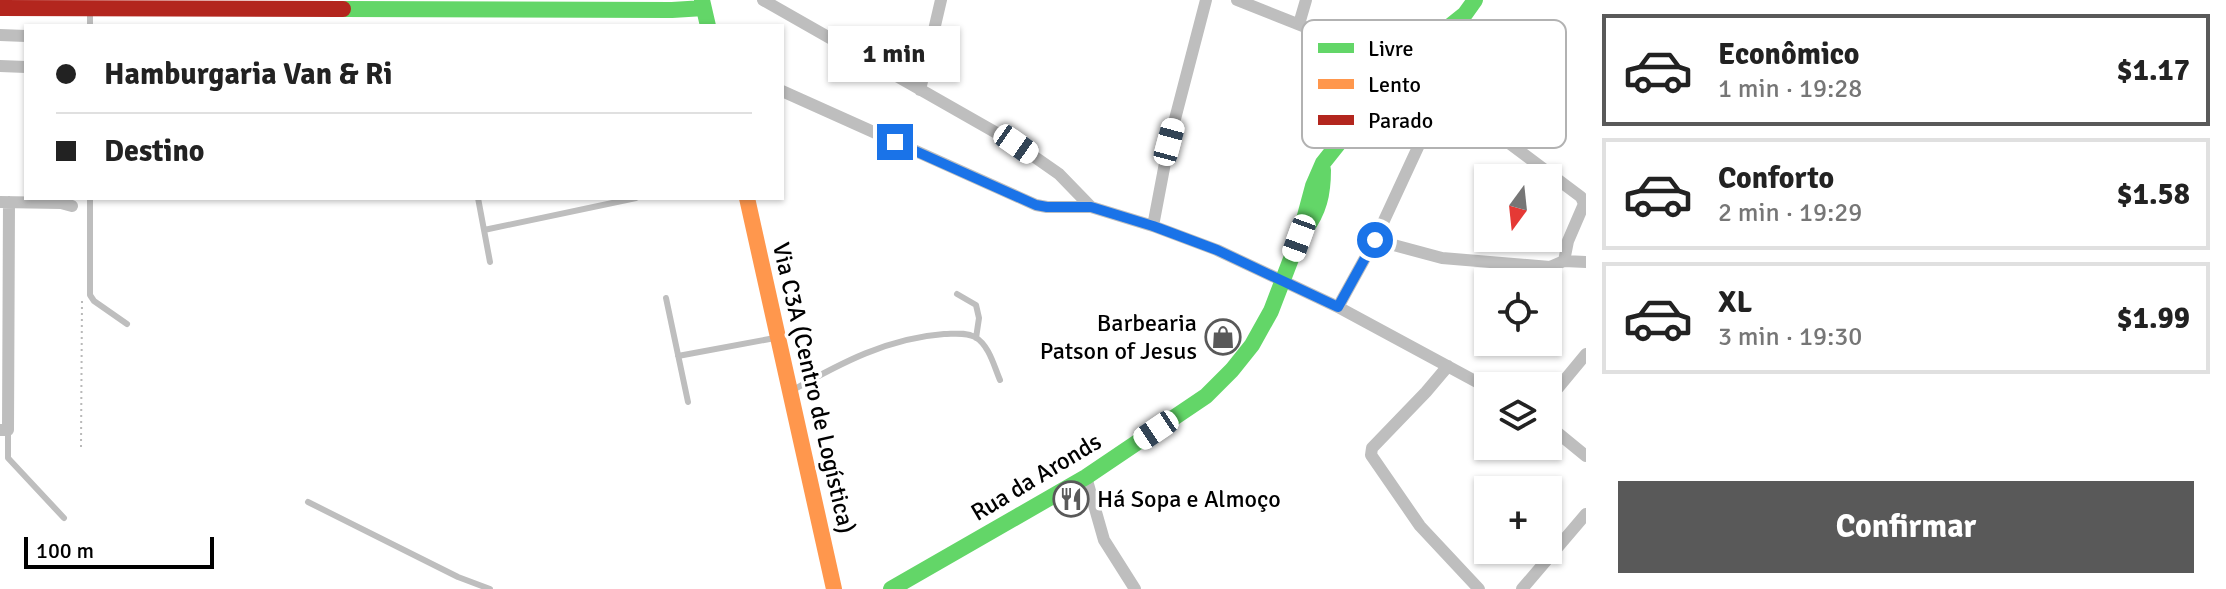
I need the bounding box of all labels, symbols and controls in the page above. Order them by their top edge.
legend [1302,20,1566,148]
callout: 1 min [829,26,961,82]
icon: car [1622,34,1694,106]
text: Livre [1368,35,1414,62]
text: Econômico [1718,36,1860,73]
text: 1 min [863,38,925,70]
text: $1.17 [2117,52,2190,89]
text: Hamburgaria Van & Ri [104,56,392,93]
text: Lento [1368,71,1421,98]
text: 1 min · 19:28 [1718,73,1862,105]
text: Parado [1368,107,1433,134]
car [1151,116,1187,168]
car [989,120,1043,168]
route end [877,124,913,160]
text: Destino [104,133,205,170]
icon: car [1622,158,1694,230]
text: Conforto [1718,160,1834,197]
north arrow [1474,164,1562,252]
map controls [1474,164,1562,564]
text: $1.58 [2117,176,2190,213]
text: 2 min · 19:29 [1718,197,1862,229]
car [1280,211,1318,265]
route start [1357,222,1393,258]
street label: Via C3A (Centro de Logística) [766,240,862,536]
button: locate [1474,268,1562,356]
icon: car [1622,282,1694,354]
text: XL [1718,284,1752,321]
text: $1.99 [2117,300,2190,337]
place label: Barbearia Patson of Jesus [1040,308,1197,366]
shop icon: Barbearia Patson of Jesus [1204,318,1242,356]
text: 3 min · 19:30 [1718,321,1862,353]
button: layers [1474,372,1562,460]
car [1129,407,1183,453]
street label: Rua da Aronds [965,426,1107,528]
button: + [1474,476,1562,564]
restaurant icon: Há Sopa e Almoço [1052,480,1090,518]
button: Confirmar [1618,481,2194,573]
place label: Há Sopa e Almoço [1097,484,1281,514]
scale bar [24,533,214,569]
text: 100 m [36,537,94,564]

